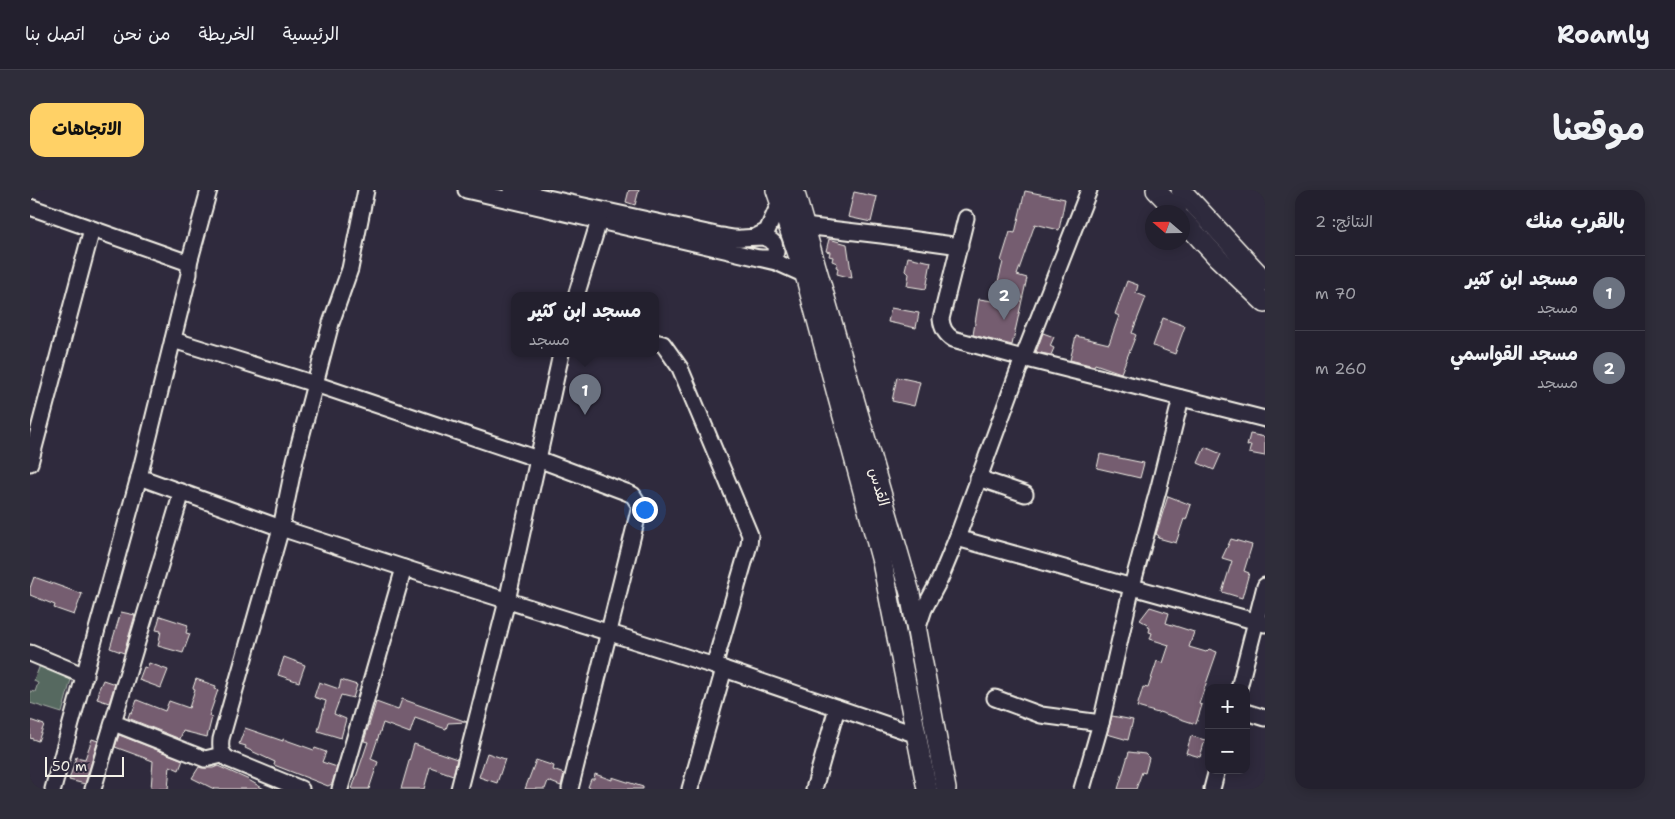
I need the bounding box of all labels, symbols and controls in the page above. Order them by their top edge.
text: Roamly [1557,19,1650,51]
text: اتصل بنا [25,22,85,46]
text: من نحن [113,22,171,46]
text: الخريطة [199,22,255,46]
text: الرئيسية [283,22,339,46]
button: الاتجاهات [30,103,144,157]
text: موقعنا [1552,104,1645,151]
north arrow [1145,205,1190,250]
text: بالقرب منك [1526,207,1625,235]
text: النتائج: 2 [1315,211,1373,232]
text: مسجد ابن كثير [1466,266,1578,291]
pin: 2 [988,279,1020,320]
text: 70 m [1315,283,1356,304]
text: 1 [1605,283,1613,304]
popup [511,292,659,357]
text: مسجد [1537,297,1578,318]
text: مسجد ابن كثير [529,298,641,323]
text: مسجد [529,329,570,350]
text: مسجد القواسمي [1450,341,1578,366]
text: 260 m [1315,358,1367,379]
text: 2 [1603,358,1615,379]
text: مسجد [1537,372,1578,393]
pin: 1 [569,374,601,415]
street label: القدس [864,465,894,509]
your location [632,497,658,523]
map controls [1205,684,1250,774]
button: + [1205,684,1250,729]
button: − [1205,729,1250,774]
scale bar [45,754,124,777]
text: 50 m [52,757,87,775]

